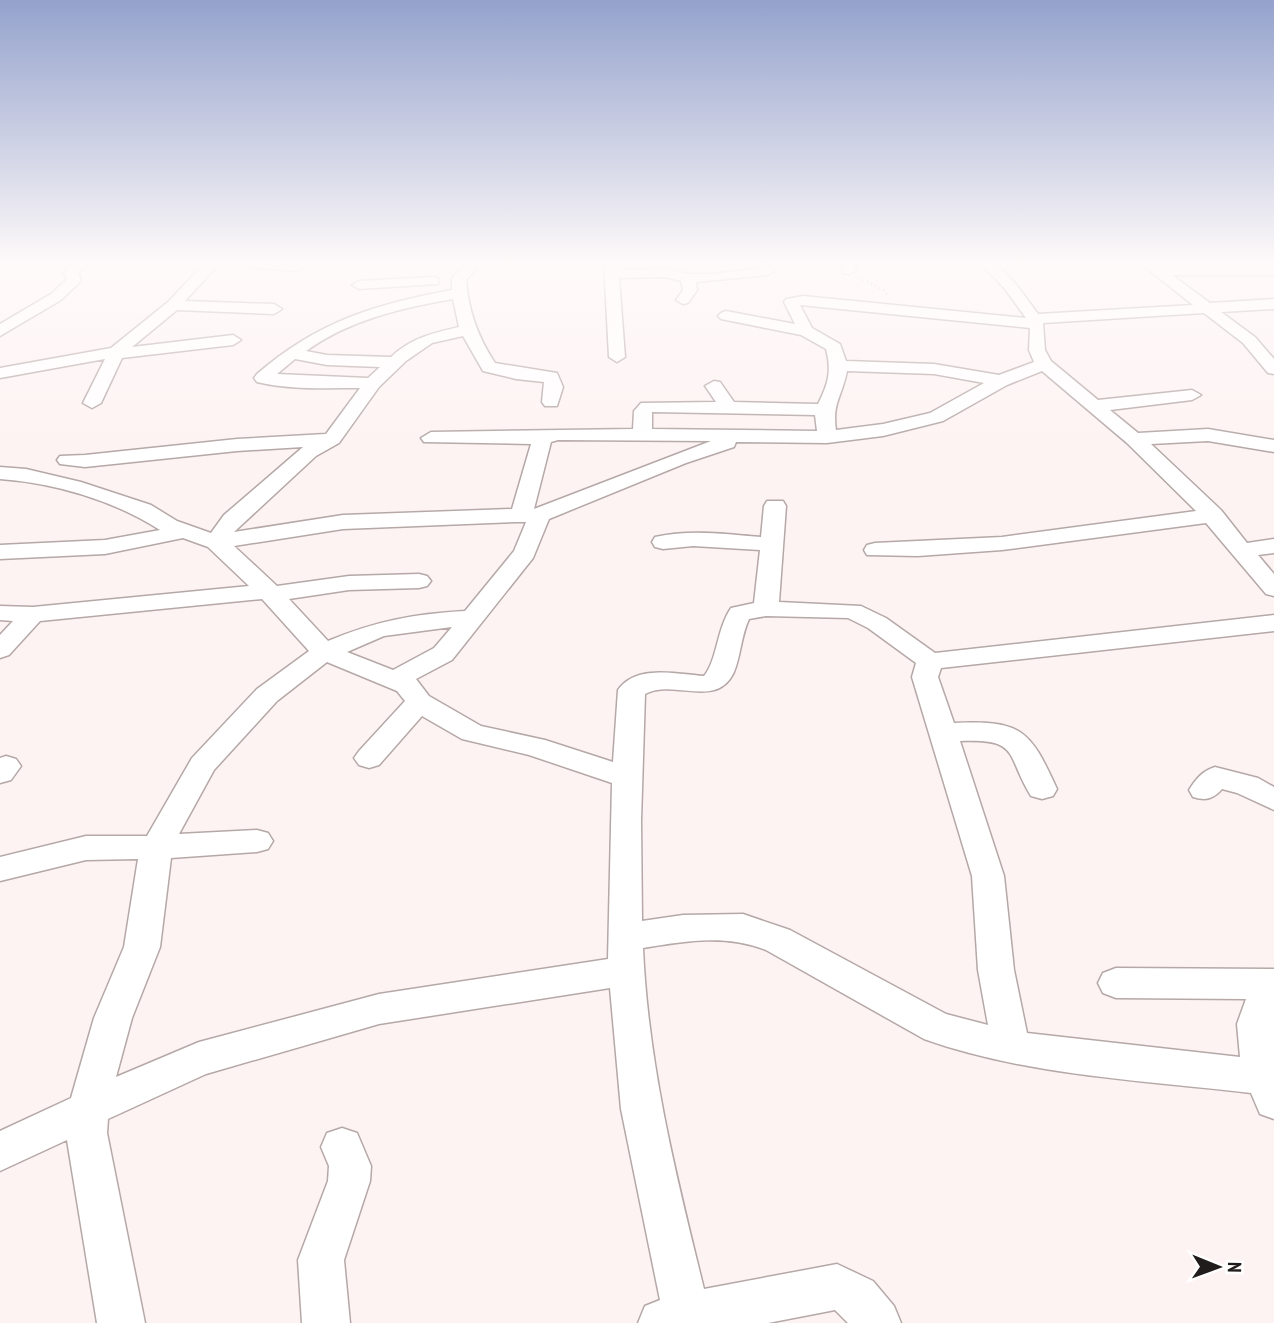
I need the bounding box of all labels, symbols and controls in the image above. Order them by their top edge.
north arrow [1183,1232,1253,1302]
text: N [1223,1262,1247,1273]

